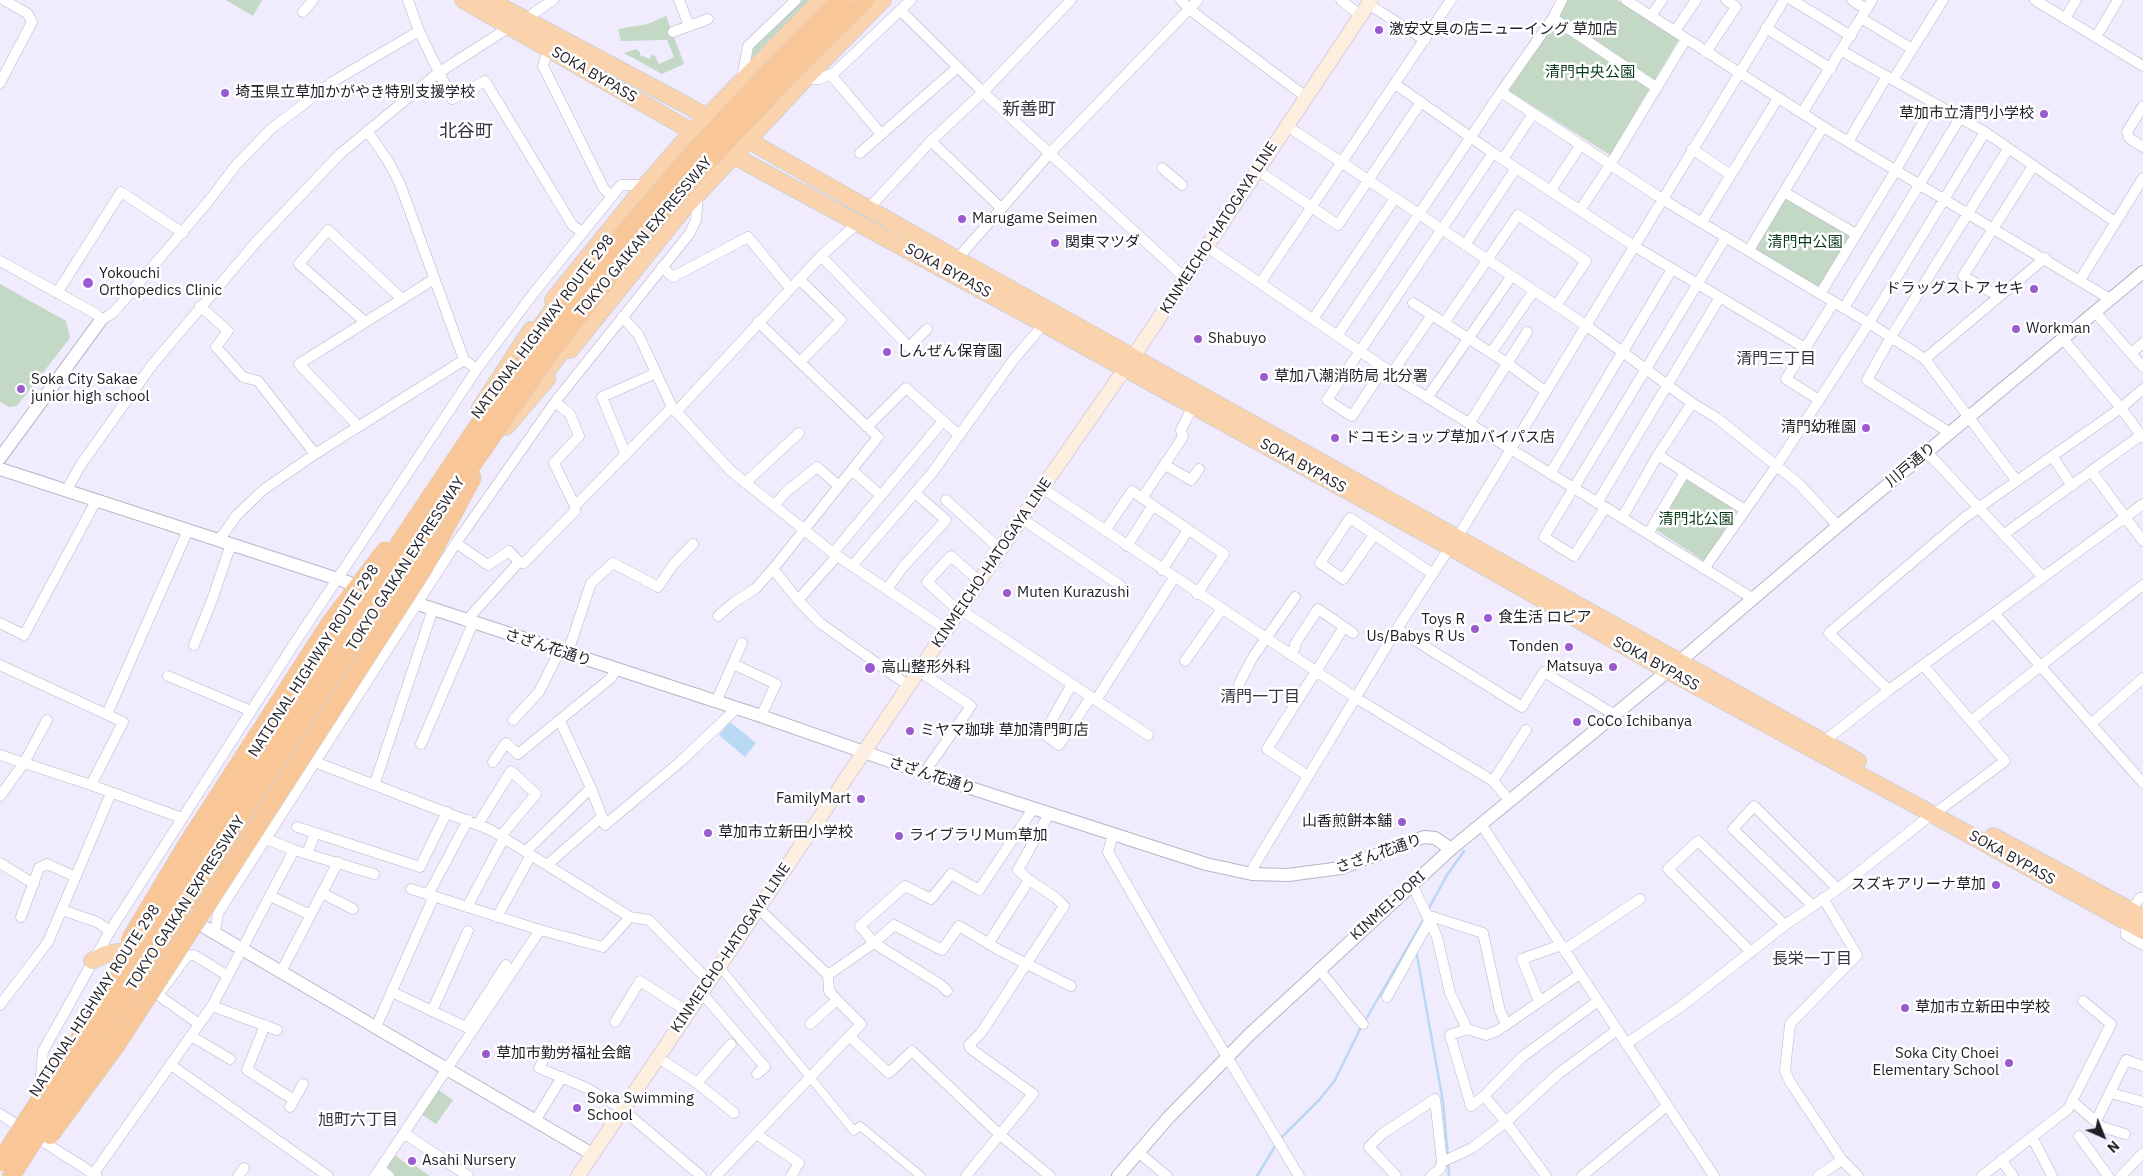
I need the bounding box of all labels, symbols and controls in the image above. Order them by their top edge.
place label: 激安文具の店ニューイング 草加店 [1389,21,1618,39]
marker: 激安文具の店ニューイング 草加店 [1373,24,1385,36]
street label: SOKA BYPASS [548,43,640,107]
park label: 清門中央公園 [1545,64,1635,82]
place label: 埼玉県立草加かがやき特別支援学校 [235,84,475,102]
marker: 埼玉県立草加かがやき特別支援学校 [219,87,231,99]
district label: 新善町 [1002,99,1056,121]
place label: 草加市立清門小学校 [1899,105,2034,123]
marker: 草加市立清門小学校 [2038,108,2050,120]
district label: 北谷町 [439,121,493,143]
street label: KINMEICHO-HATOGAYA LINE [1157,139,1281,317]
street label: TOKYO GAIKAN EXPRESSWAY [572,153,716,321]
place label: Marugame Seimen [972,210,1098,228]
marker: Marugame Seimen [956,213,968,225]
street label: NATIONAL HIGHWAY ROUTE 298 [468,231,618,423]
place label: 関東マツダ [1065,234,1140,252]
park label: 清門中公園 [1768,234,1842,252]
marker: 関東マツダ [1049,237,1061,249]
street label: SOKA BYPASS [902,240,994,302]
place label: Yokouchi Orthopedics Clinic [99,265,222,300]
marker: Yokouchi Orthopedics Clinic [81,276,95,290]
place label: ドラッグストア セキ [1885,280,2024,298]
marker: ドラッグストア セキ [2028,283,2040,295]
place label: Workman [2026,320,2091,338]
marker: Workman [2010,323,2022,335]
place label: Shabuyo [1208,330,1266,348]
marker: Shabuyo [1192,333,1204,345]
place label: しんぜん保育園 [897,343,1002,361]
marker: しんぜん保育園 [881,346,893,358]
district label: 清門三丁目 [1736,349,1816,369]
place label: 草加八潮消防局 北分署 [1274,368,1428,386]
place label: Soka City Sakae junior high school [31,371,149,406]
marker: 草加八潮消防局 北分署 [1258,371,1270,383]
marker: Soka City Sakae junior high school [15,383,27,395]
place label: 清門幼稚園 [1781,419,1856,437]
marker: 清門幼稚園 [1860,422,1872,434]
place label: ドコモショップ草加バイパス店 [1345,429,1555,447]
marker: ドコモショップ草加バイパス店 [1329,432,1341,444]
street label: SOKA BYPASS [1257,435,1349,497]
street label: 川戸通り [1882,439,1940,491]
street label: TOKYO GAIKAN EXPRESSWAY [343,474,469,654]
street label: KINMEICHO-HATOGAYA LINE [928,475,1056,651]
park label: 清門北公園 [1659,511,1733,529]
street label: NATIONAL HIGHWAY ROUTE 298 [245,561,383,761]
place label: Muten Kurazushi [1017,584,1130,602]
marker: Muten Kurazushi [1001,587,1013,599]
place label: 食生活 ロピア [1498,609,1592,627]
place label: Toys R Us/Babys R Us [1366,611,1465,646]
marker: 食生活 ロピア [1482,612,1494,624]
marker: Toys R Us/Babys R Us [1469,623,1481,635]
street label: さざん花通り [502,626,594,670]
street label: SOKA BYPASS [1610,633,1702,695]
place label: Tonden [1509,638,1559,656]
marker: Tonden [1563,641,1575,653]
place label: Matsuya [1546,658,1603,676]
place label: 高山整形外科 [881,659,971,677]
marker: 高山整形外科 [863,661,877,675]
marker: Matsuya [1607,661,1619,673]
district label: 清門一丁目 [1220,687,1300,707]
place label: CoCo Ichibanya [1587,713,1692,731]
marker: CoCo Ichibanya [1571,716,1583,728]
place label: ミヤマ珈琲 草加清門町店 [920,722,1089,740]
marker: ミヤマ珈琲 草加清門町店 [904,725,916,737]
street label: さざん花通り [886,754,978,798]
place label: FamilyMart [776,790,851,808]
marker: FamilyMart [855,793,867,805]
street label: TOKYO GAIKAN EXPRESSWAY [123,813,249,993]
place label: 山香煎餅本舗 [1302,813,1392,831]
marker: 山香煎餅本舗 [1396,816,1408,828]
place label: 草加市立新田小学校 [718,824,853,842]
marker: 草加市立新田小学校 [702,827,714,839]
place label: ライブラリMum草加 [909,827,1048,845]
street label: SOKA BYPASS [1966,827,2058,889]
marker: ライブラリMum草加 [893,830,905,842]
street label: さざん花通り [1334,831,1424,877]
street label: KINMEICHO-HATOGAYA LINE [667,860,795,1036]
street label: KINMEI-DORI [1347,868,1429,944]
place label: スズキアリーナ草加 [1851,876,1986,894]
marker: スズキアリーナ草加 [1990,879,2002,891]
street label: NATIONAL HIGHWAY ROUTE 298 [26,901,164,1101]
district label: 長栄一丁目 [1772,949,1852,969]
place label: 草加市立新田中学校 [1915,999,2050,1017]
marker: 草加市立新田中学校 [1899,1002,1911,1014]
place label: 草加市勤労福祉会館 [496,1045,631,1063]
place label: Soka City Choei Elementary School [1872,1045,1999,1080]
marker: 草加市勤労福祉会館 [480,1048,492,1060]
marker: Soka City Choei Elementary School [2003,1057,2015,1069]
place label: Soka Swimming School [587,1090,694,1125]
marker: Soka Swimming School [571,1102,583,1114]
district label: 旭町六丁目 [318,1110,398,1130]
north arrow [2078,1111,2128,1161]
text: N [2104,1137,2123,1157]
place label: Asahi Nursery [422,1152,516,1170]
marker: Asahi Nursery [406,1155,418,1167]

